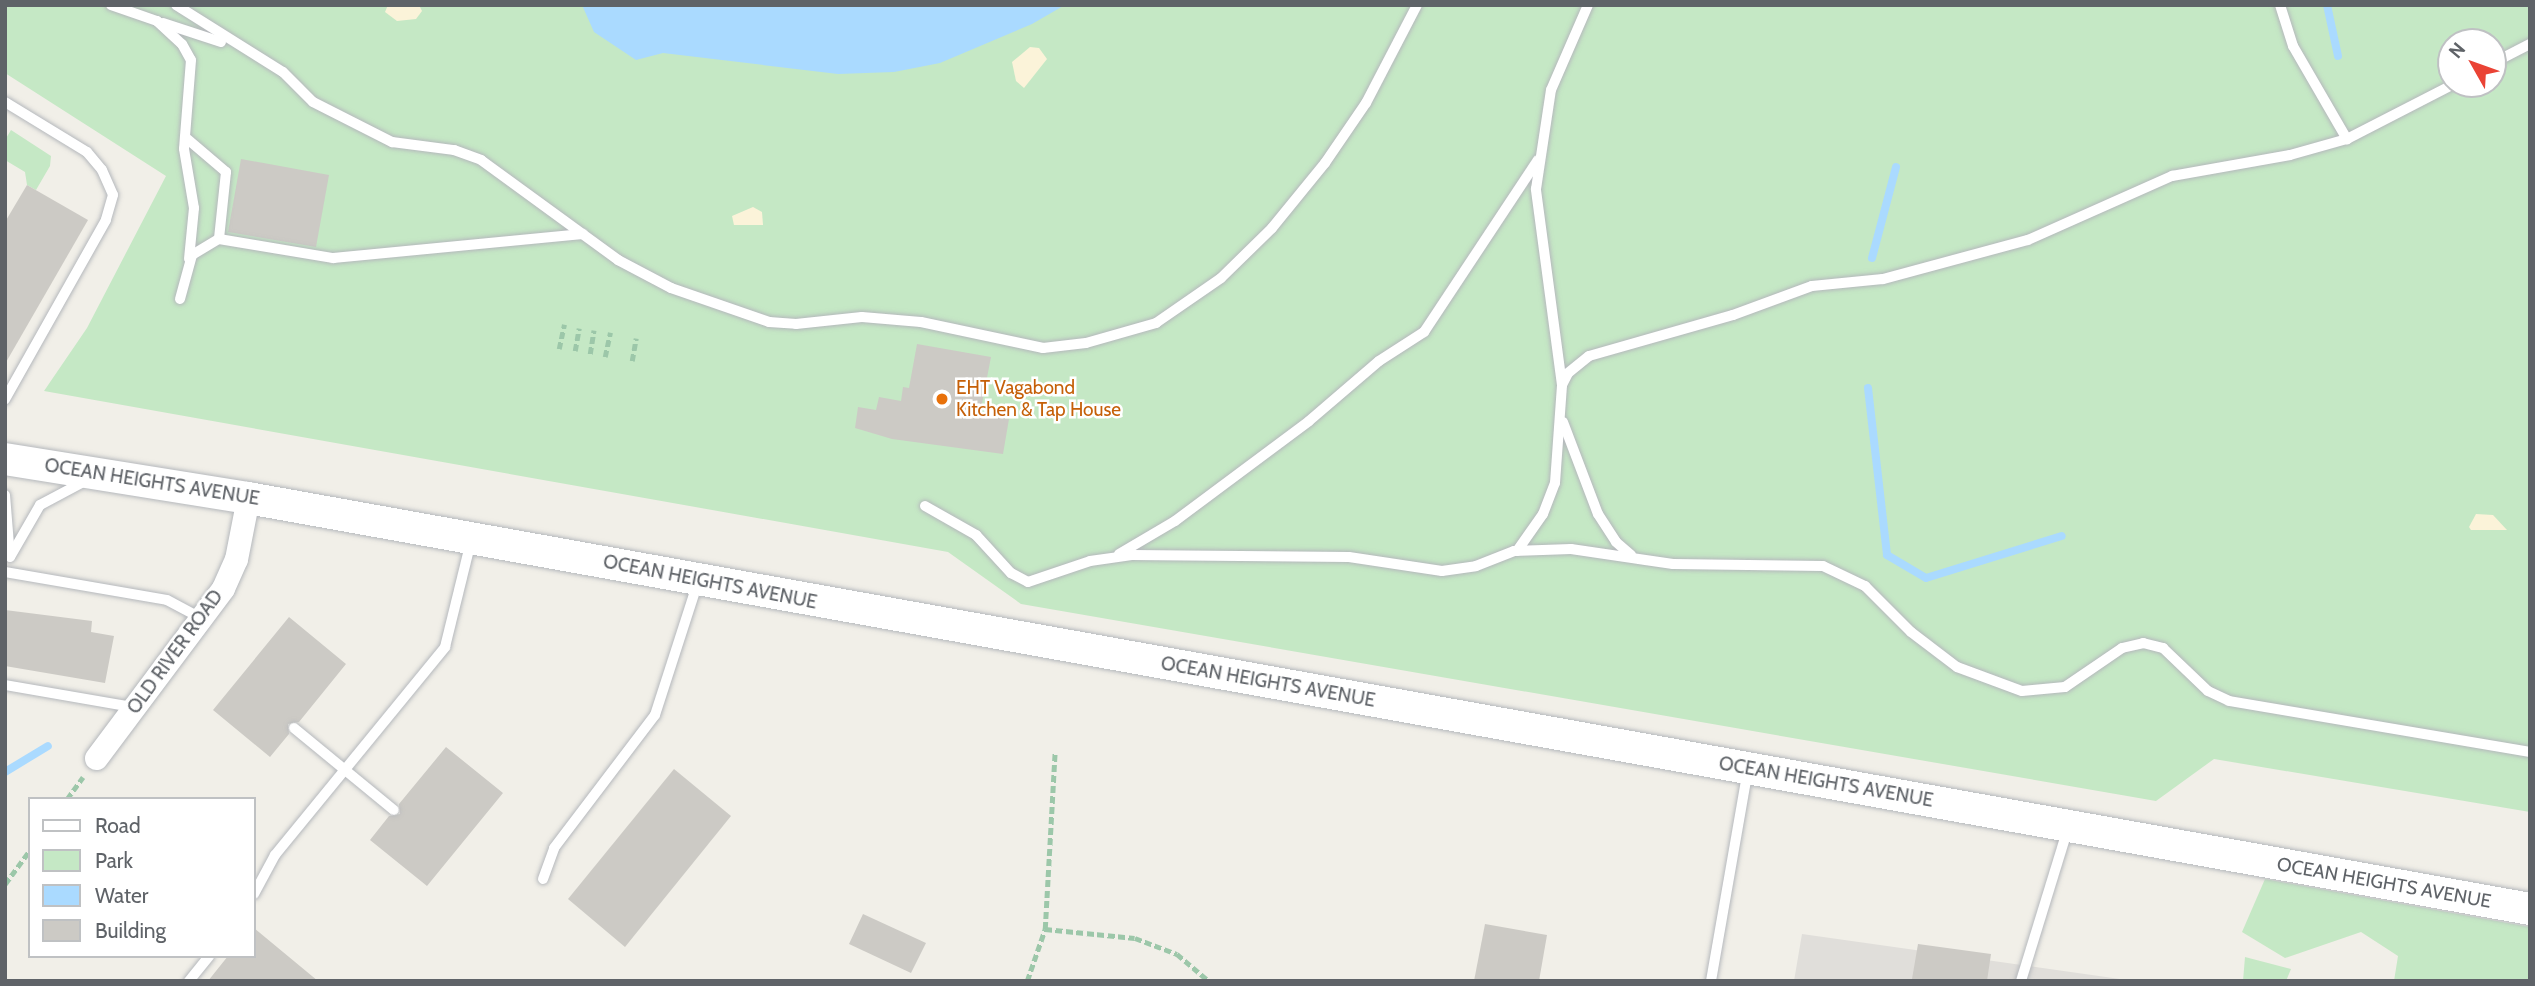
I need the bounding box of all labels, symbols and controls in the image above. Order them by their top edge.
north arrow [2437,28,2507,98]
text: N [2444,38,2470,63]
place label: EHT Vagabond Kitchen & Tap House [956,377,1121,421]
marker: EHT Vagabond Kitchen & Tap House [934,391,950,407]
street label: OCEAN HEIGHTS AVENUE [43,454,261,510]
street label: OCEAN HEIGHTS AVENUE [601,550,819,614]
street label: OLD RIVER ROAD [122,586,228,718]
street label: OCEAN HEIGHTS AVENUE [1159,652,1377,712]
street label: OCEAN HEIGHTS AVENUE [1717,752,1935,812]
legend [28,797,256,958]
text: Road [95,813,141,838]
text: Park [95,848,133,873]
street label: OCEAN HEIGHTS AVENUE [2275,853,2493,913]
text: Water [95,883,148,908]
text: Building [95,918,166,943]

